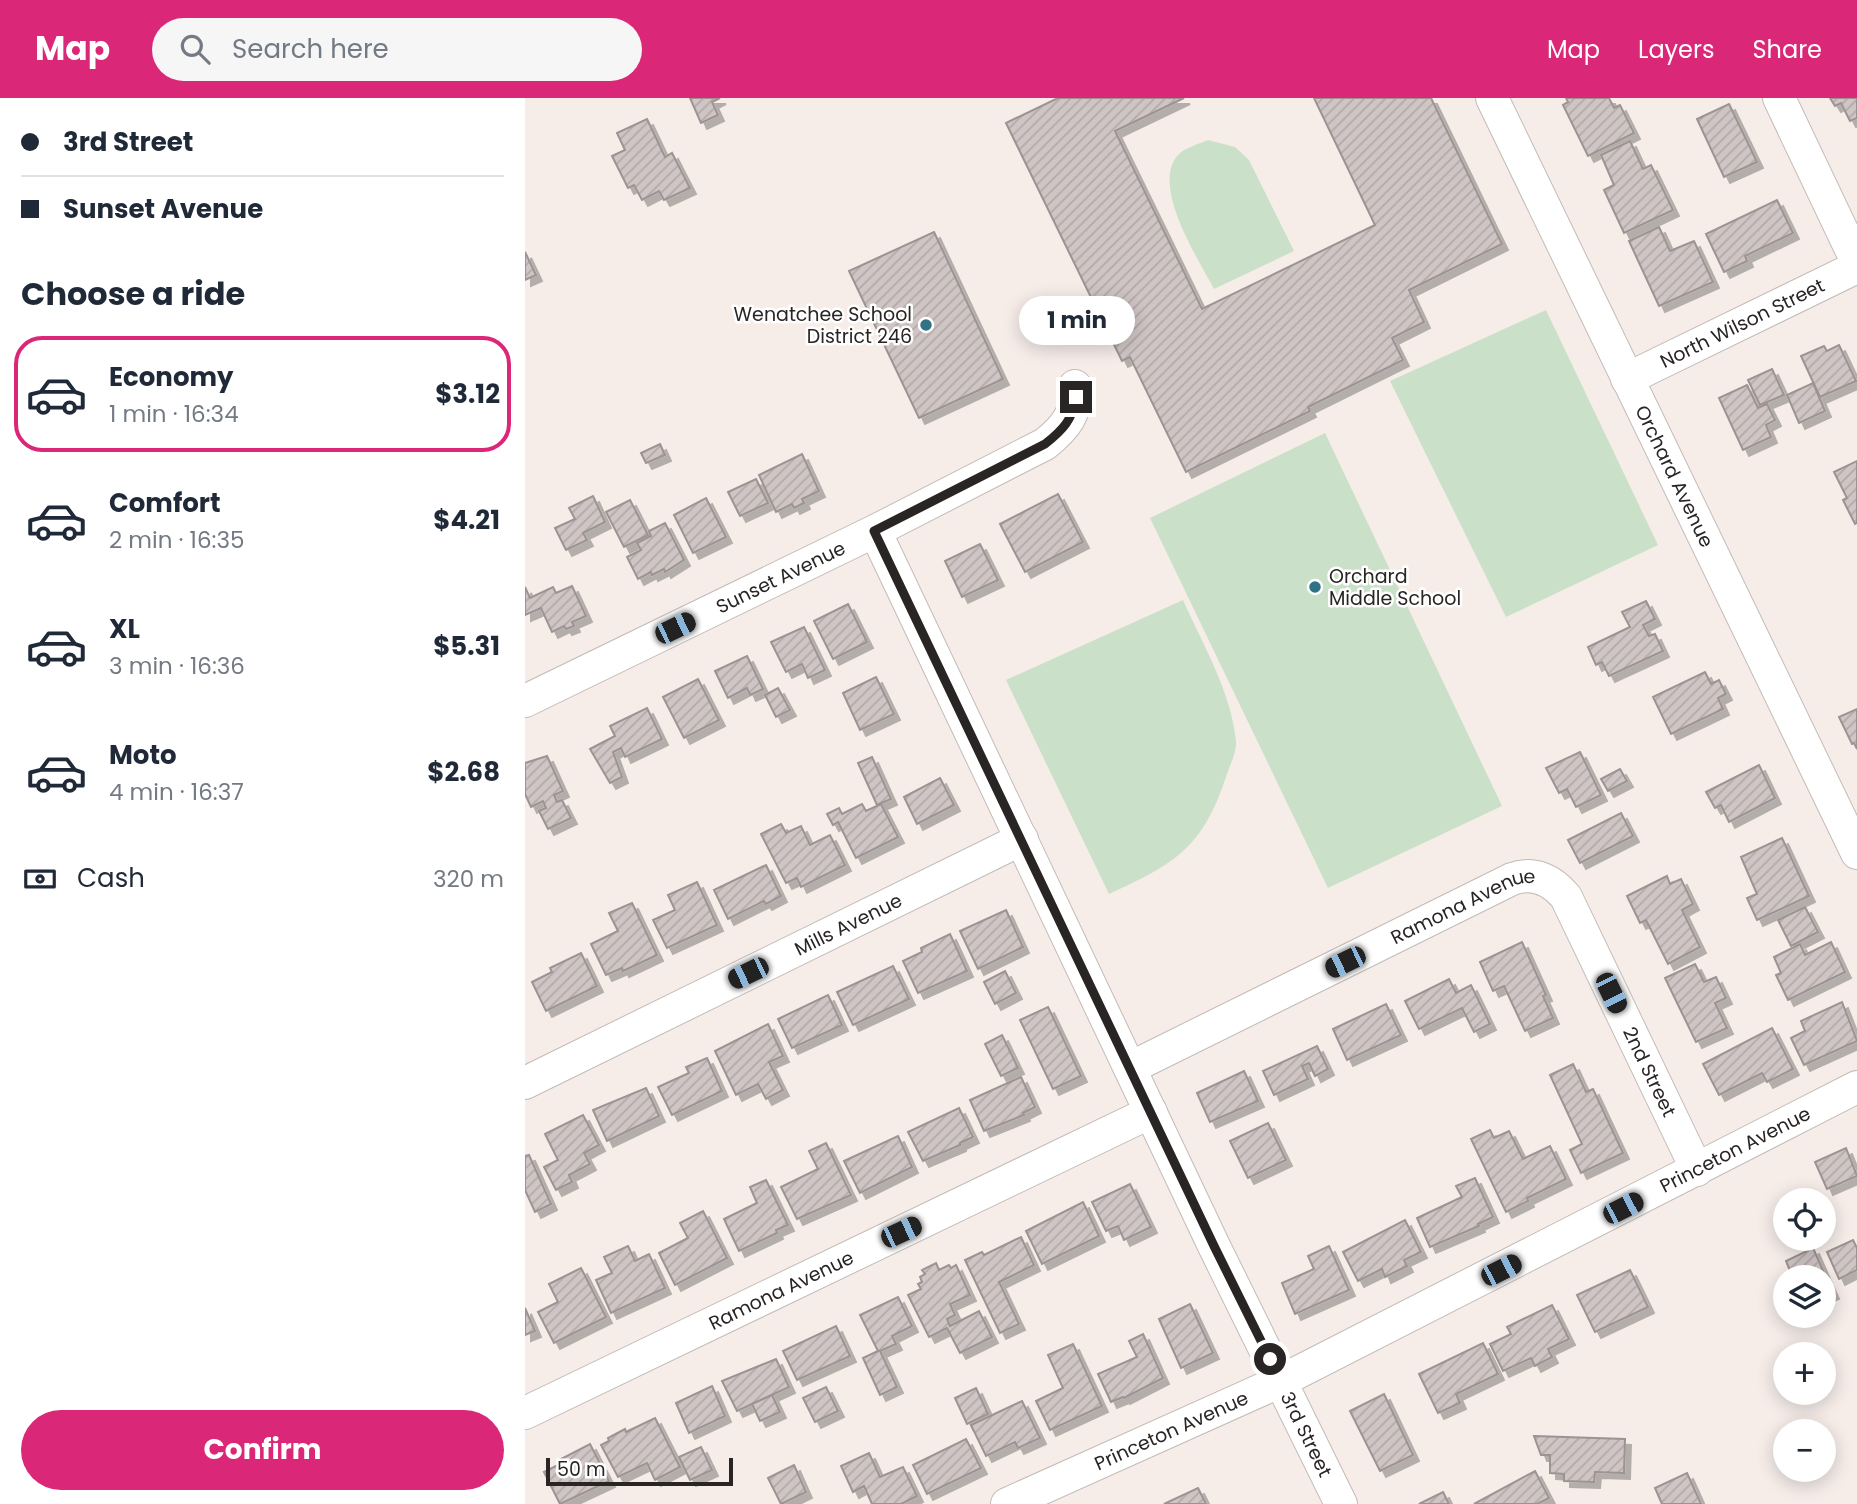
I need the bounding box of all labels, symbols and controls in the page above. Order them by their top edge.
search box [152,18,642,81]
text: Map [35,25,110,72]
icon: search [176,30,214,68]
text: Search here [232,31,389,67]
text: Map [1547,33,1600,66]
text: Layers [1638,33,1714,66]
text: Share [1752,33,1822,66]
text: 3rd Street [63,124,193,160]
text: Sunset Avenue [63,191,263,227]
text: Choose a ride [21,271,245,316]
street label: North Wilson Street [1656,272,1829,375]
callout: 1 min [1018,296,1134,344]
place label: Wenatchee School District 246 [734,301,912,350]
text: 1 min [1047,304,1107,336]
marker: Wenatchee School District 246 [918,317,934,333]
text: Economy [109,359,233,395]
icon: car [25,363,88,426]
text: $3.12 [435,376,500,412]
route end [1060,381,1092,413]
text: 1 min · 16:34 [109,398,239,430]
street label: Orchard Avenue [1628,401,1720,552]
text: Comfort [109,485,221,521]
icon: car [25,489,88,552]
text: $4.21 [433,502,500,538]
text: 2 min · 16:35 [109,524,244,556]
street label: Sunset Avenue [712,535,850,620]
place label: Orchard Middle School [1329,563,1461,612]
marker: Orchard Middle School [1307,579,1323,595]
car [652,609,699,647]
text: XL [109,611,140,647]
icon: car [25,615,88,678]
text: $5.31 [433,628,500,664]
text: 3 min · 16:36 [109,650,245,682]
text: Moto [109,737,177,773]
icon: car [25,741,88,804]
text: $2.68 [427,754,500,790]
text: 4 min · 16:37 [109,776,244,808]
icon: cash [21,860,59,898]
text: Cash [77,860,145,896]
text: 320 m [433,863,504,895]
street label: Ramona Avenue [1386,863,1536,951]
street label: Mills Avenue [790,887,907,963]
car [1322,943,1369,981]
car [725,954,772,992]
car [1593,970,1630,1016]
street label: 2nd Street [1616,1022,1682,1121]
street label: Princeton Avenue [1655,1100,1815,1200]
map controls [1773,1188,1836,1482]
button: locate [1773,1188,1836,1251]
car [1600,1189,1647,1227]
car [878,1214,925,1250]
street label: Ramona Avenue [704,1244,858,1337]
car [1478,1251,1525,1289]
button: layers [1773,1265,1836,1328]
button: + [1773,1342,1836,1405]
route start [1254,1343,1286,1375]
street label: Princeton Avenue [1090,1384,1253,1477]
street label: 3rd Street [1274,1387,1339,1482]
button: Confirm [21,1410,504,1490]
button: − [1773,1419,1836,1482]
scale bar [546,1455,733,1487]
text: 50 m [557,1456,606,1483]

